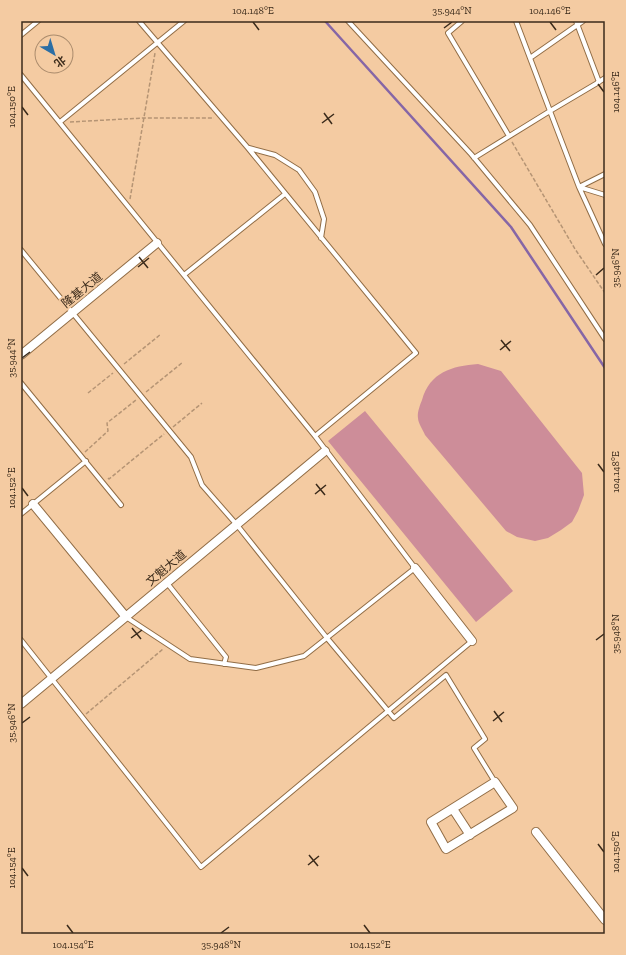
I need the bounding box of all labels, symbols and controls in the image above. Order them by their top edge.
text: 104.148°E [232,5,274,17]
text: 35.944°N [432,5,472,17]
text: 104.146°E [529,5,571,17]
north arrow [34,34,74,74]
text: 北 [52,53,68,70]
text: 104.146°E [610,71,622,113]
text: 104.150°E [6,86,18,128]
text: 35.946°N [610,248,622,288]
street label: 隆基大道 [59,269,105,311]
text: 35.944°N [6,338,18,378]
text: 104.148°E [610,451,622,493]
text: 104.152°E [6,467,18,509]
street label: 文魁大道 [143,547,189,589]
text: 35.948°N [610,614,622,654]
text: 35.946°N [6,703,18,743]
text: 104.150°E [610,831,622,873]
text: 104.154°E [6,847,18,889]
text: 104.154°E [52,939,94,951]
text: 35.948°N [201,939,241,951]
text: 104.152°E [349,939,391,951]

